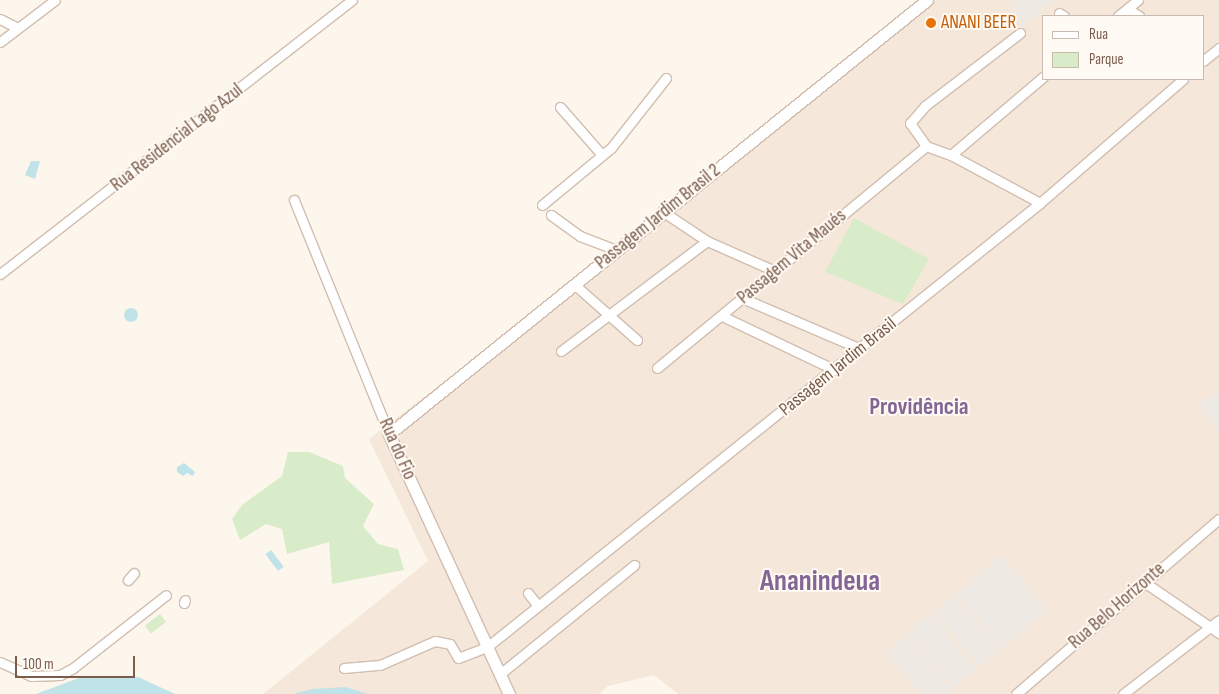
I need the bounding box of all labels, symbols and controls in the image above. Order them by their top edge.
place label: ANANI BEER [941,12,1016,34]
legend [1042,15,1204,80]
marker: ANANI BEER [925,17,937,29]
text: Rua [1089,25,1108,44]
text: Parque [1089,50,1124,69]
street label: Rua Residencial Lago Azul [106,79,248,197]
street label: Passagem Jardim Brasil 2 [591,159,725,275]
street label: Passagem Vita Maués [733,205,851,309]
street label: Passagem Jardim Brasil [775,313,901,421]
district label: Providência [869,393,969,421]
street label: Rua do Fio [373,415,421,483]
street label: Rua Belo Horizonte [1064,558,1170,654]
district label: Ananindeua [760,565,880,599]
scale bar [18,646,138,678]
text: 100 m [23,655,54,674]

